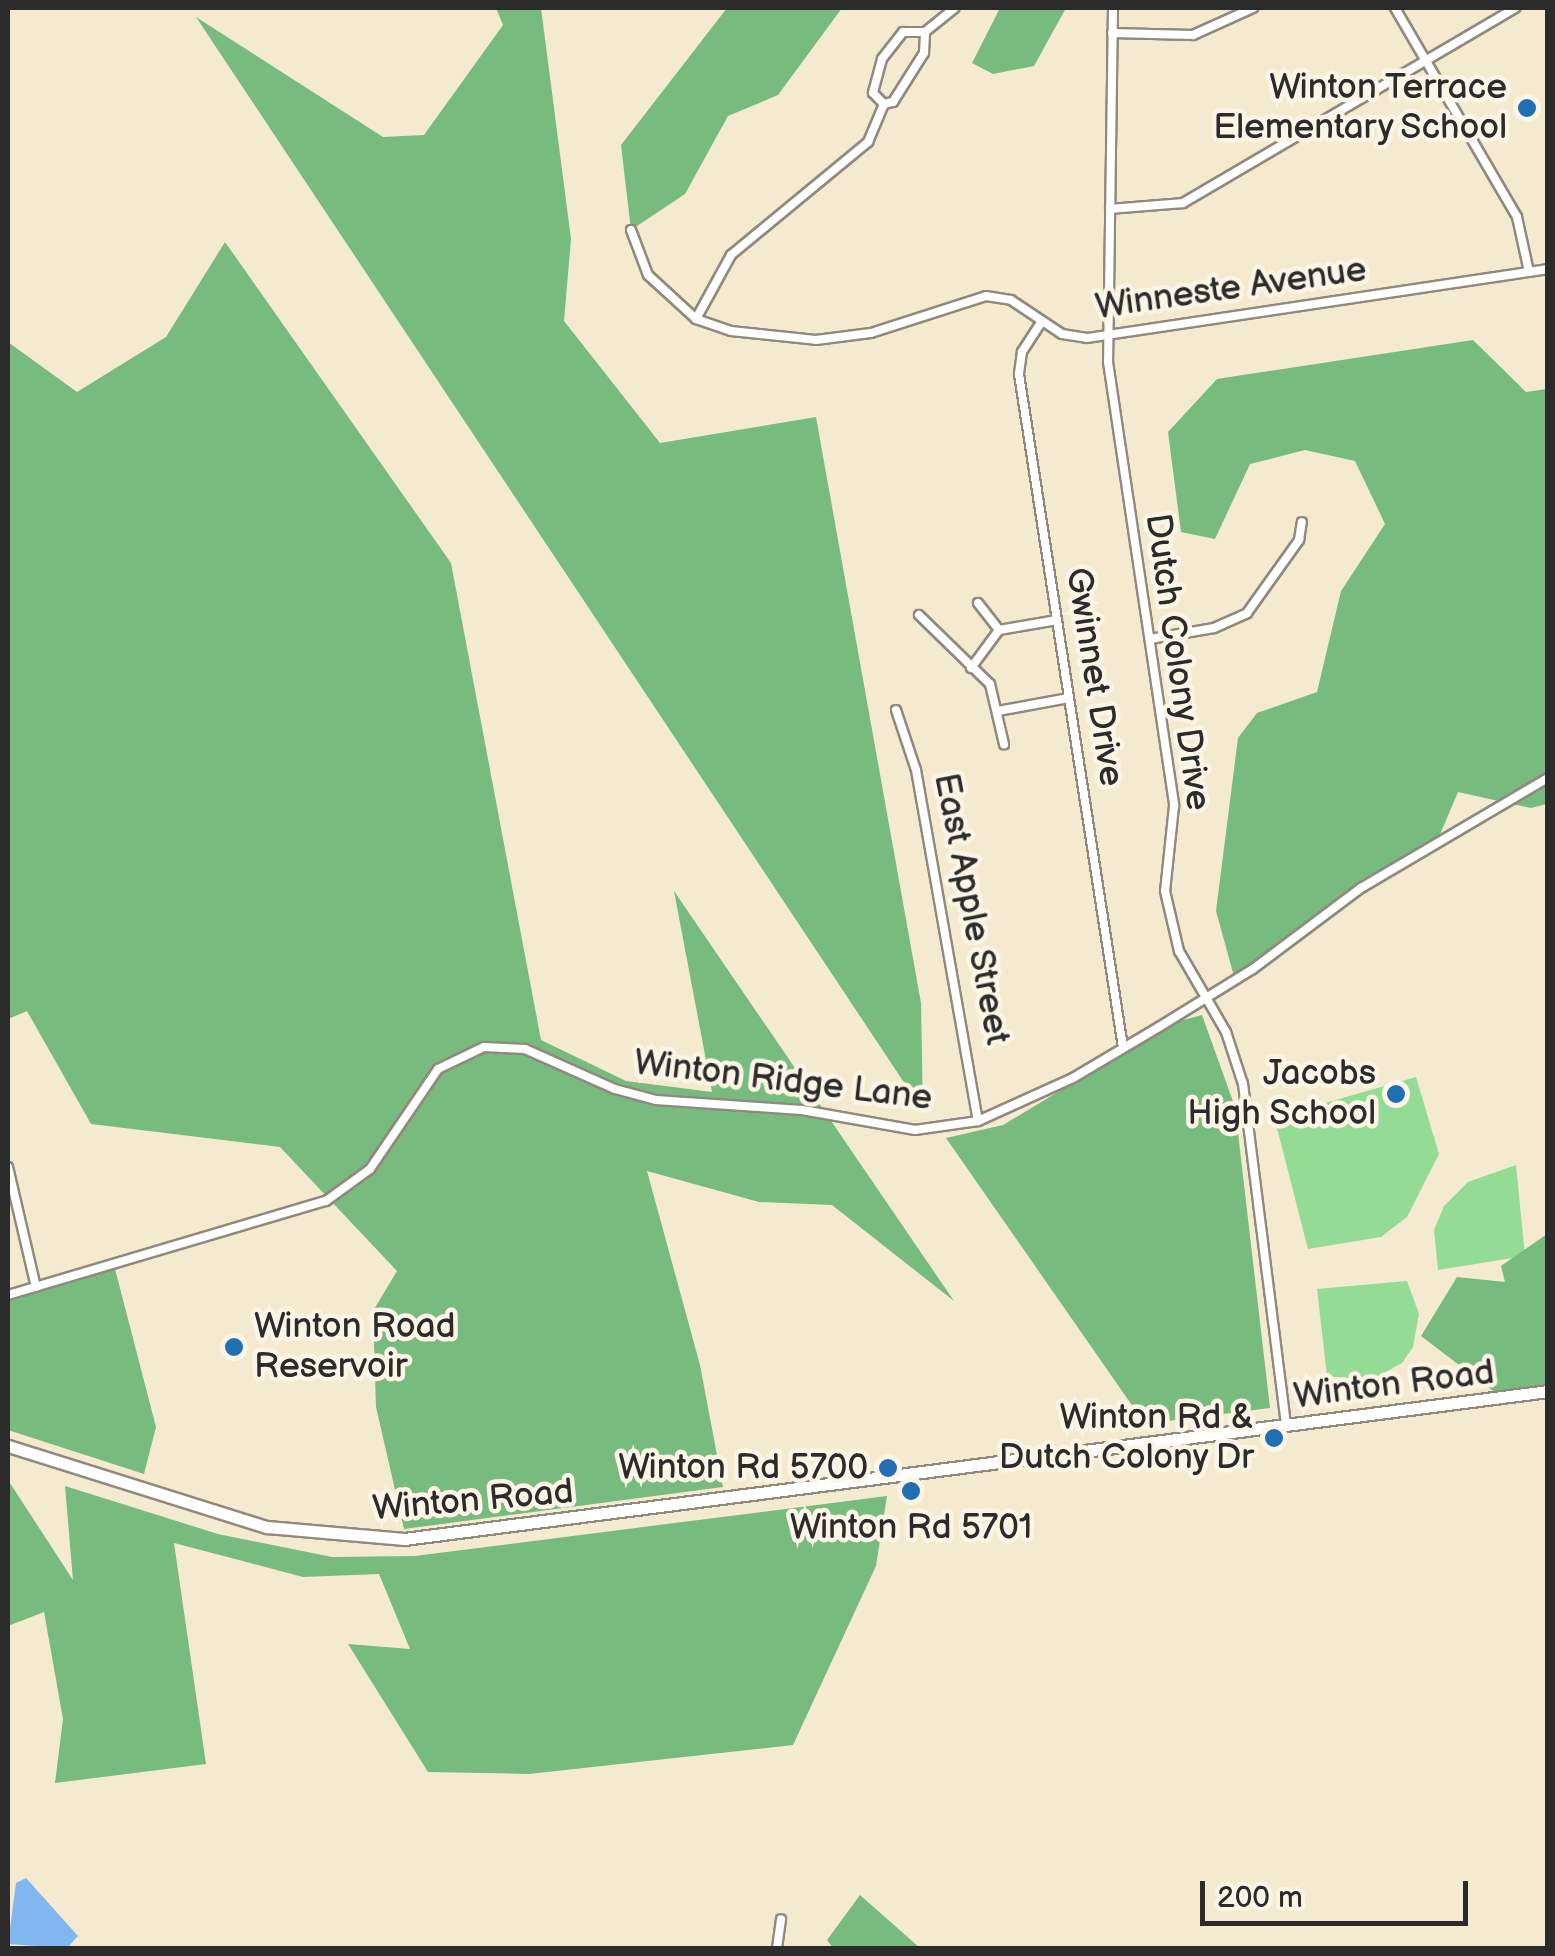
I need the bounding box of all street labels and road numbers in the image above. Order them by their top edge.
street label: Winneste Avenue [1093,249,1369,329]
street label: Dutch Colony Drive [1135,510,1219,814]
street label: Gwinnet Drive [1056,565,1132,789]
street label: East Apple Street [924,769,1018,1049]
street label: Winton Ridge Lane [632,1042,934,1120]
street label: Winton Road [1291,1352,1497,1418]
street label: Winton Road [371,1471,575,1531]

